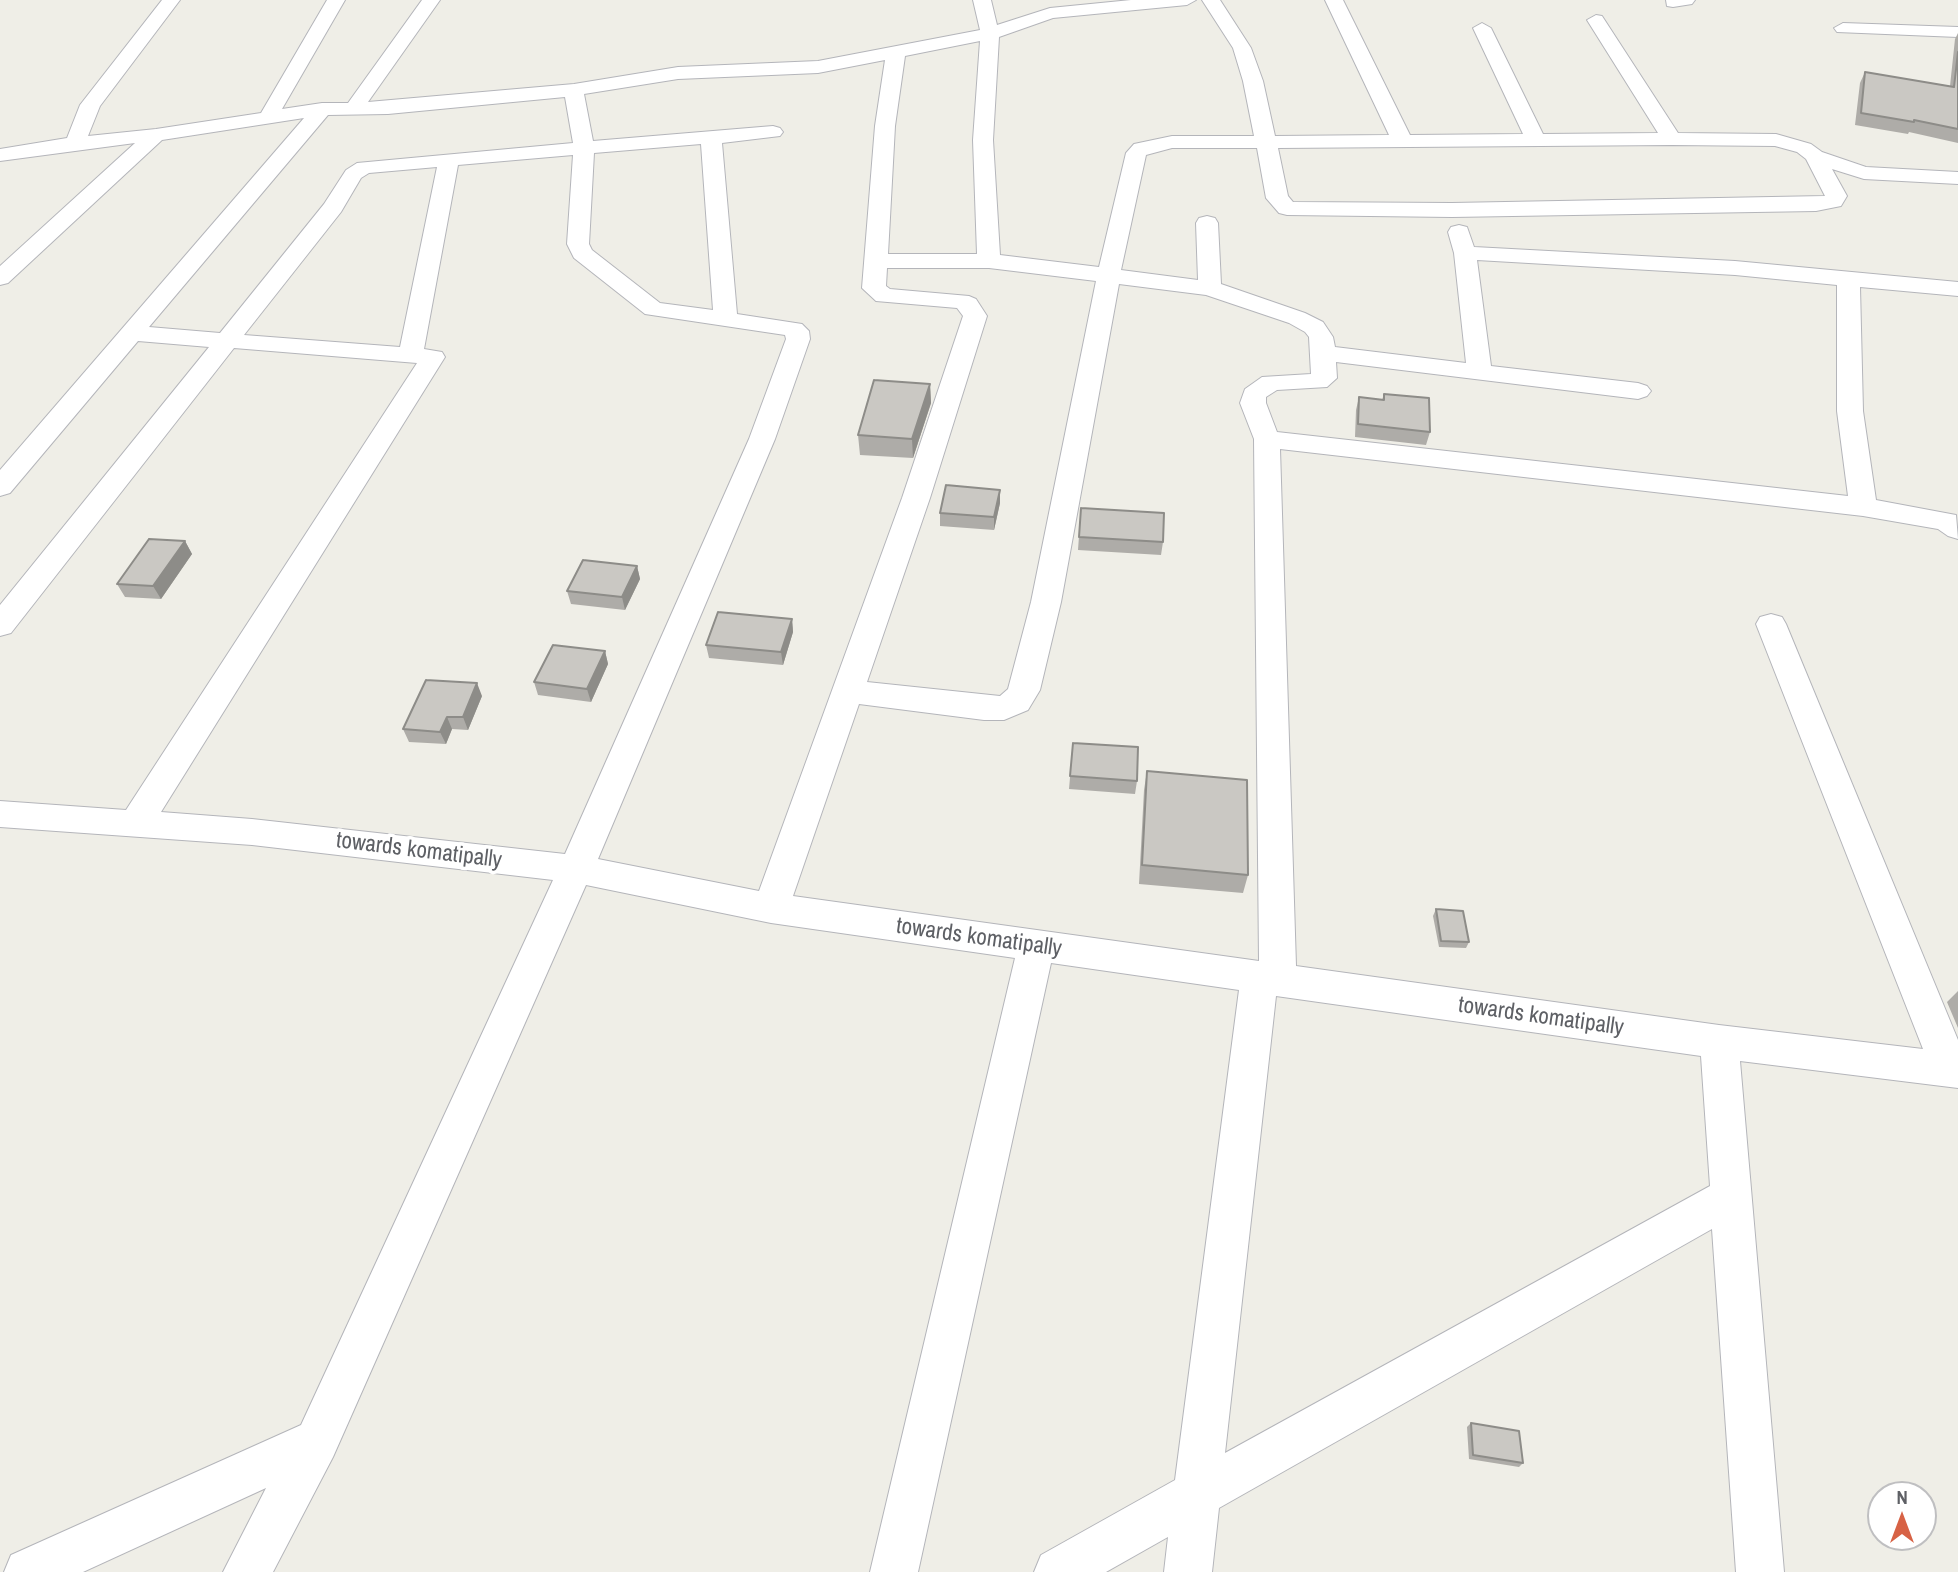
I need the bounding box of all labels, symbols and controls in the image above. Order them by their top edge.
street label: towards komatipally [335,827,503,875]
street label: towards komatipally [895,913,1063,963]
street label: towards komatipally [1457,992,1625,1042]
north arrow [1867,1481,1937,1551]
text: N [1896,1484,1908,1510]

